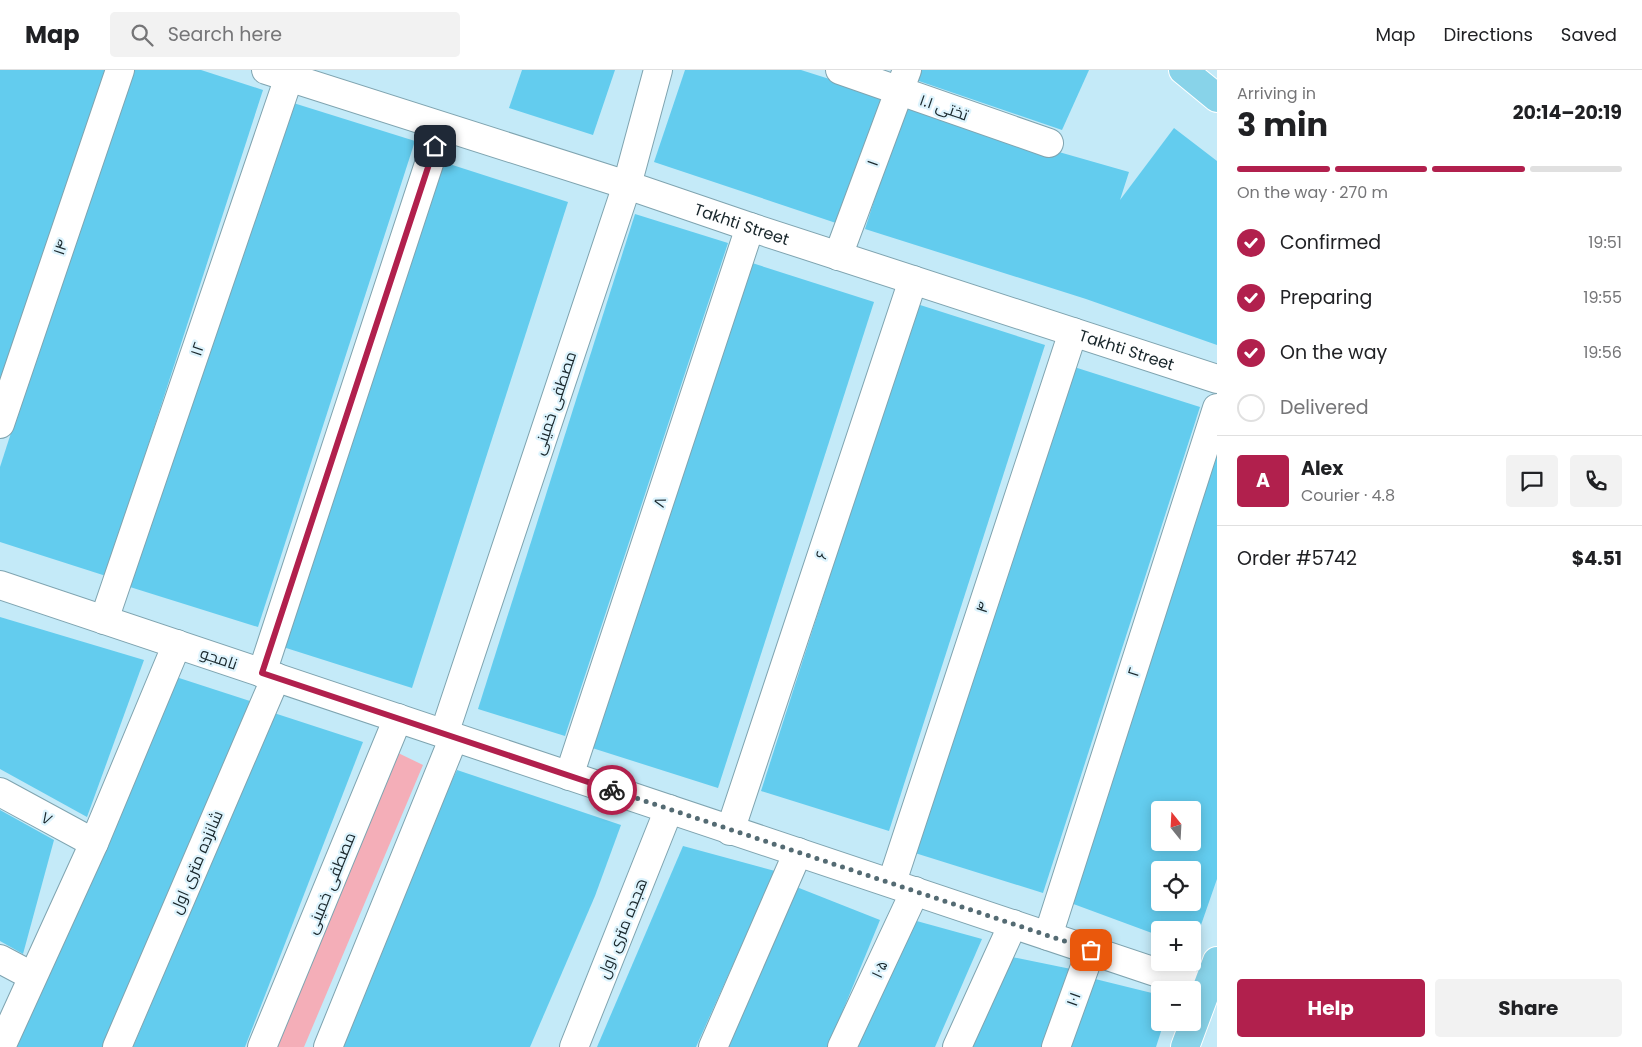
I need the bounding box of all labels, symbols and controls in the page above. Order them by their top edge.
search box [110,12,460,57]
text: Map [25,18,80,51]
icon: search [128,21,156,49]
text: Search here [168,21,282,48]
text: Map [1376,22,1415,47]
text: Directions [1443,22,1533,47]
text: Saved [1561,22,1617,47]
text: Arriving in [1237,82,1316,105]
street label: تختی ۱.۱ [916,88,972,127]
text: 20:14–20:19 [1513,99,1622,126]
text: 3 min [1237,102,1328,147]
pin [414,125,456,167]
icon: home [421,132,449,160]
street label: ۱ [861,157,884,169]
text: On the way · 270 m [1237,181,1388,204]
street label: Takhti Street [691,198,792,251]
icon: check [1237,229,1265,257]
text: Confirmed [1280,229,1381,256]
text: 19:51 [1588,231,1622,254]
street label: ۱۴ [47,236,74,258]
icon: check [1237,284,1265,312]
text: Preparing [1280,284,1372,311]
text: 19:55 [1583,286,1622,309]
street label: Takhti Street [1076,324,1177,376]
street label: ۱۲ [184,339,211,359]
icon: check [1237,339,1265,367]
text: On the way [1280,339,1387,366]
text: 19:56 [1583,341,1622,364]
street label: مصطفی خمینی [527,348,582,458]
text: Delivered [1280,394,1369,421]
text: Alex [1301,455,1343,482]
button: chat [1506,455,1558,507]
button: phone [1570,455,1622,507]
text: A [1256,467,1270,494]
text: Courier · 4.8 [1301,484,1395,507]
street label: ۸ [647,494,672,510]
text: Order #5742 [1237,545,1357,572]
text: $4.51 [1572,545,1622,572]
street label: ۶ [809,548,834,562]
street label: ۴ [970,599,995,616]
street label: نامجو [197,641,241,676]
street label: ۲ [1121,665,1146,680]
courier [587,765,637,815]
icon: bike [598,776,626,804]
north arrow [1151,801,1201,851]
map controls [1151,801,1201,1031]
street label: ۷ [37,806,57,831]
street label: شانزده متری اول [164,807,229,918]
street label: مصطفی خمینی [300,829,361,937]
button: locate [1151,861,1201,911]
street label: هجده متری اول [592,874,653,982]
button: + [1151,921,1201,971]
pin [1070,929,1112,971]
icon: bag [1077,936,1105,964]
street label: ۱۰۵ [865,956,894,982]
button: Help [1237,979,1425,1037]
button: Share [1435,979,1622,1037]
button: − [1151,981,1201,1031]
street label: ۱۰۱ [1060,989,1087,1010]

